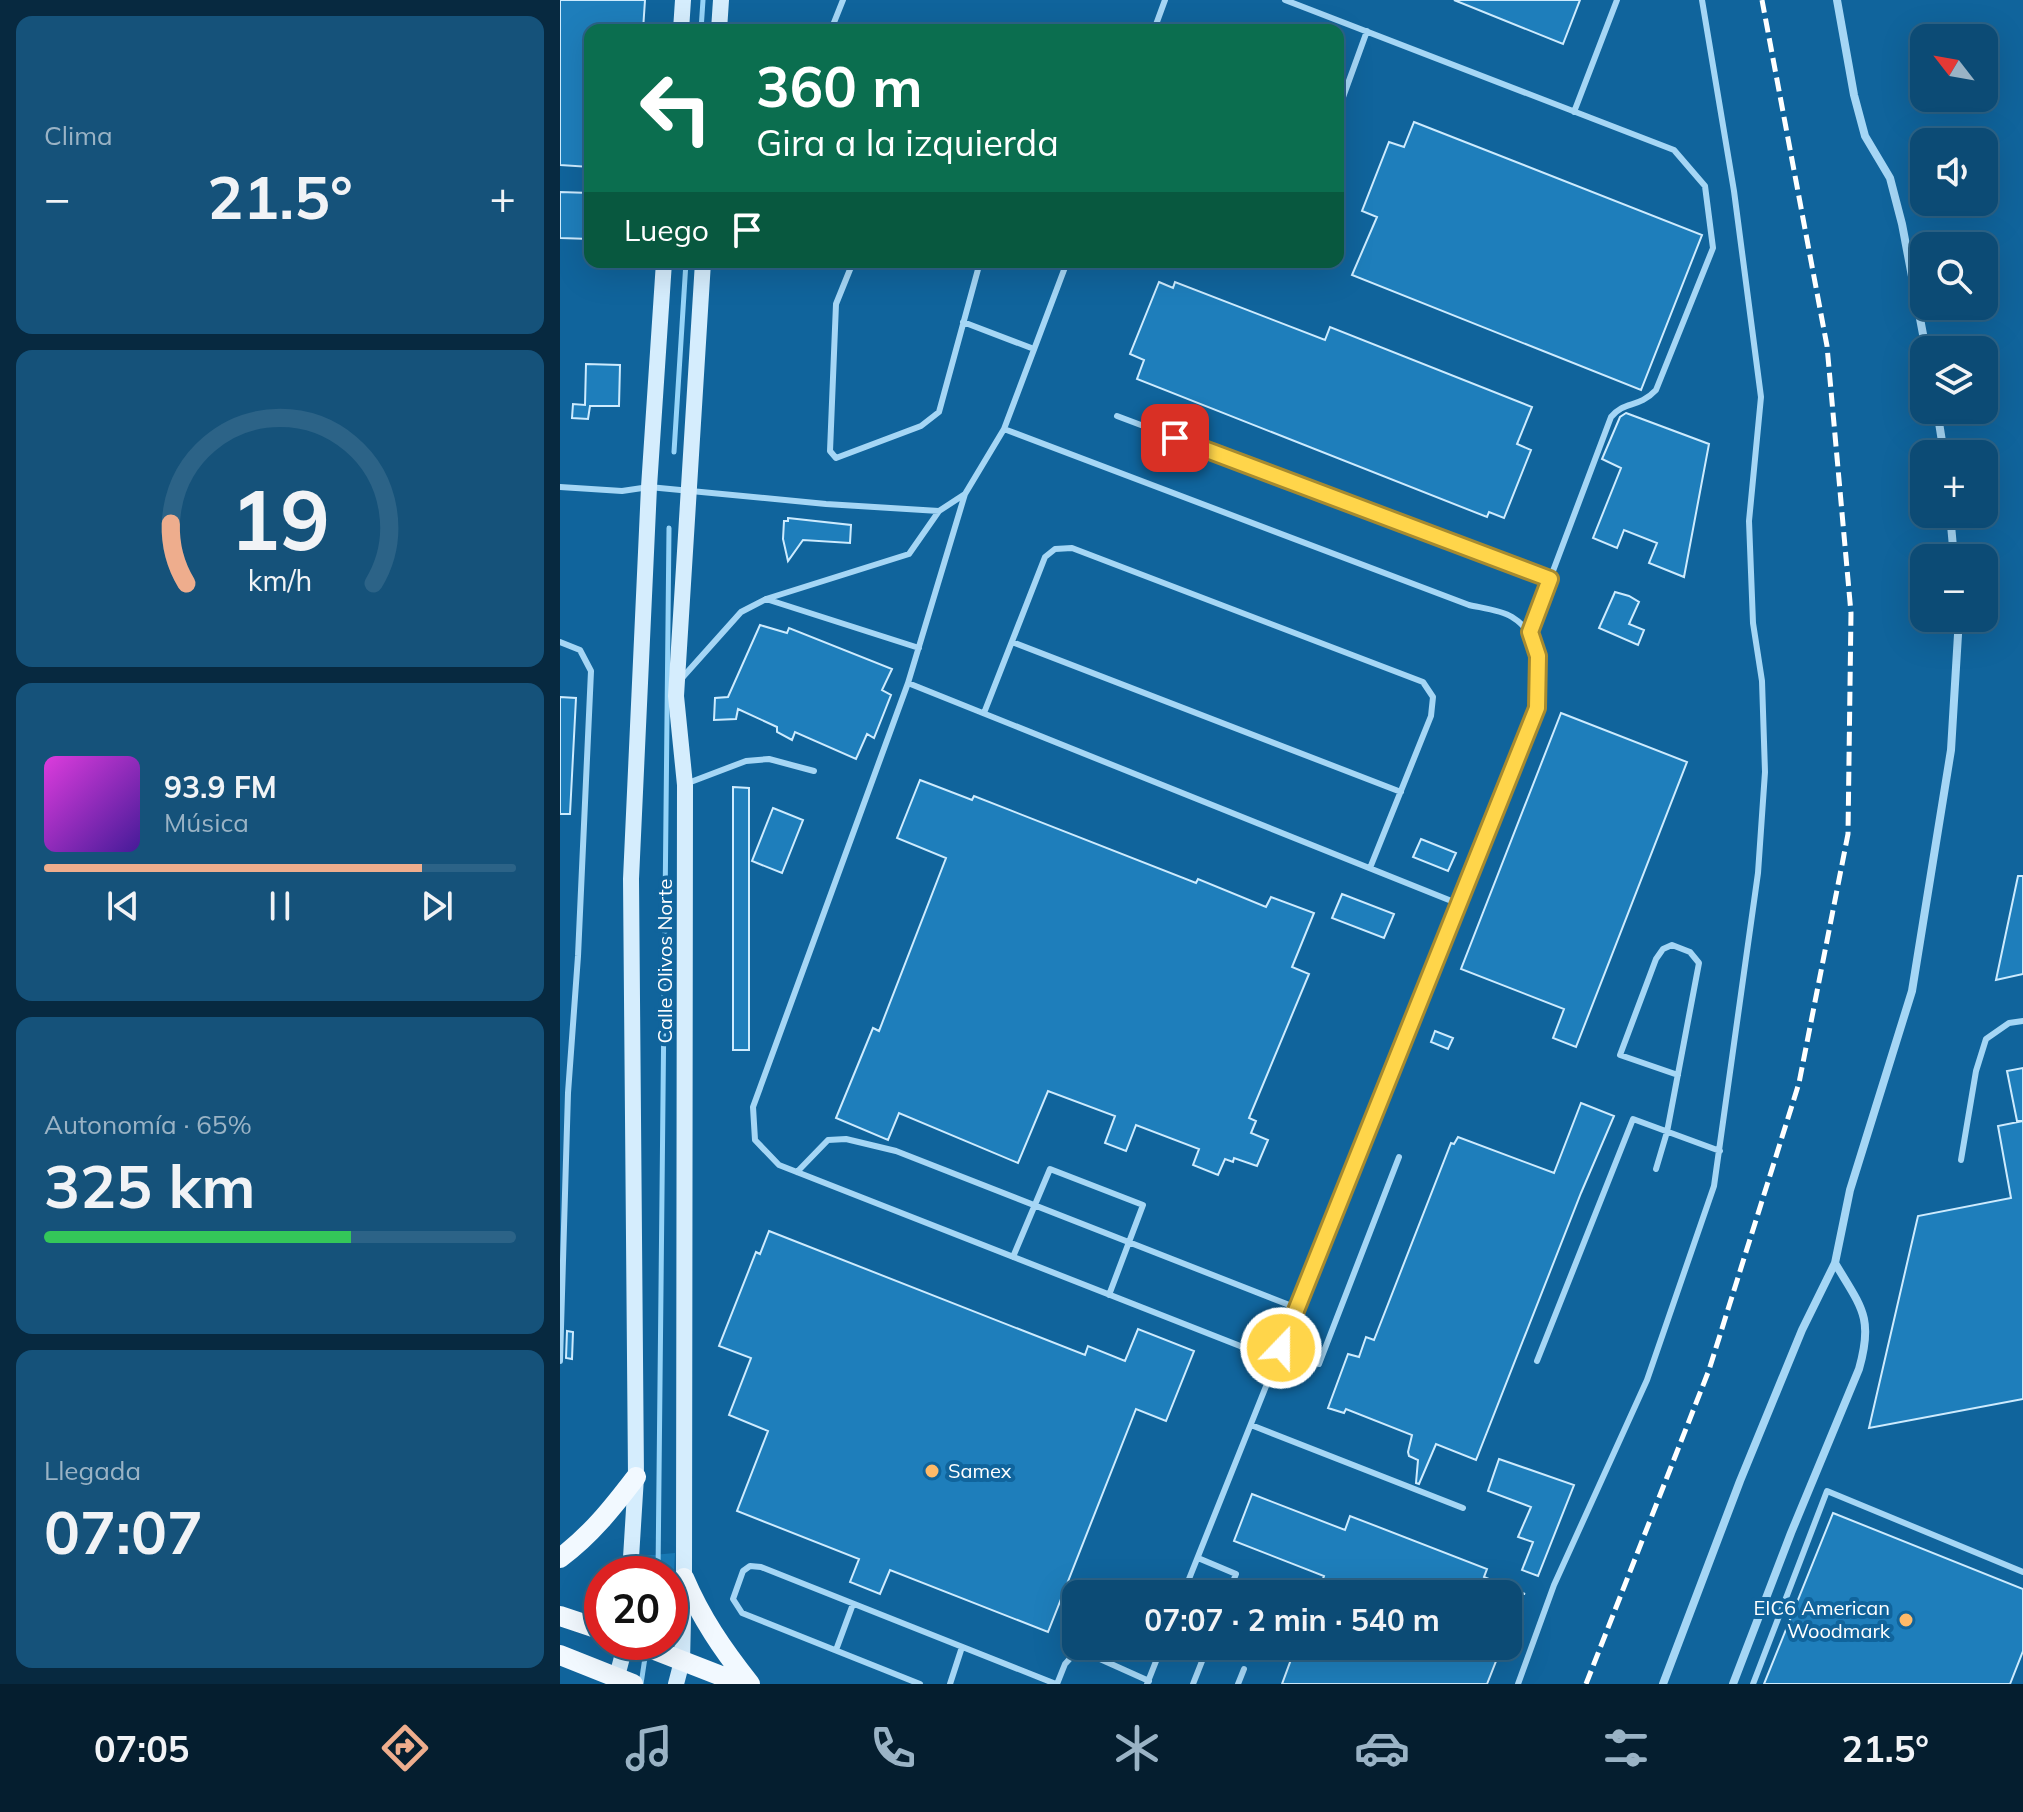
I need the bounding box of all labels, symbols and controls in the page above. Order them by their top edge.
north arrow [1910,24,1998,112]
map controls [1910,24,1998,632]
text: 360 m [756,51,923,121]
icon: left [624,56,728,160]
text: Clima [44,119,113,152]
text: Gira a la izquierda [756,120,1059,165]
button: sound [1910,128,1998,216]
text: 21.5° [207,159,353,234]
text: − [44,170,70,225]
text: + [490,170,516,225]
icon: arrive [725,208,769,252]
text: Luego [624,211,709,249]
button: search [1910,232,1998,320]
button: layers [1910,336,1998,424]
pin [1141,404,1209,472]
icon: arrive [1153,416,1197,460]
button: + [1910,440,1998,528]
text: 19 [230,466,330,571]
button: − [1910,544,1998,632]
text: km/h [248,563,312,599]
text: 93.9 FM [164,768,277,806]
text: Música [164,806,249,839]
street label: Calle Olivos Norte [652,879,677,1043]
icon: previous [101,884,145,928]
icon: pause [258,884,302,928]
icon: next [415,884,459,928]
text: Autonomía · 65% [44,1108,252,1141]
text: 325 km [44,1148,256,1223]
position arrow [1239,1306,1323,1390]
text: Llegada [44,1454,141,1487]
place label: Samex [948,1458,1012,1483]
marker: Samex [923,1462,941,1480]
text: 07:07 [44,1494,203,1569]
speed limit sign: 20 [584,1556,688,1660]
place label: EIC6 American Woodmark [1753,1595,1891,1643]
text: 07:07 · 2 min · 540 m [1144,1601,1440,1639]
marker: EIC6 American Woodmark [1897,1611,1915,1629]
icon: directions [377,1720,433,1776]
icon: music [621,1720,677,1776]
icon: phone [865,1720,921,1776]
icon: climate [1109,1720,1165,1776]
icon: car [1354,1720,1410,1776]
icon: filters [1598,1720,1654,1776]
text: 07:05 [94,1726,189,1771]
text: 21.5° [1842,1726,1929,1771]

